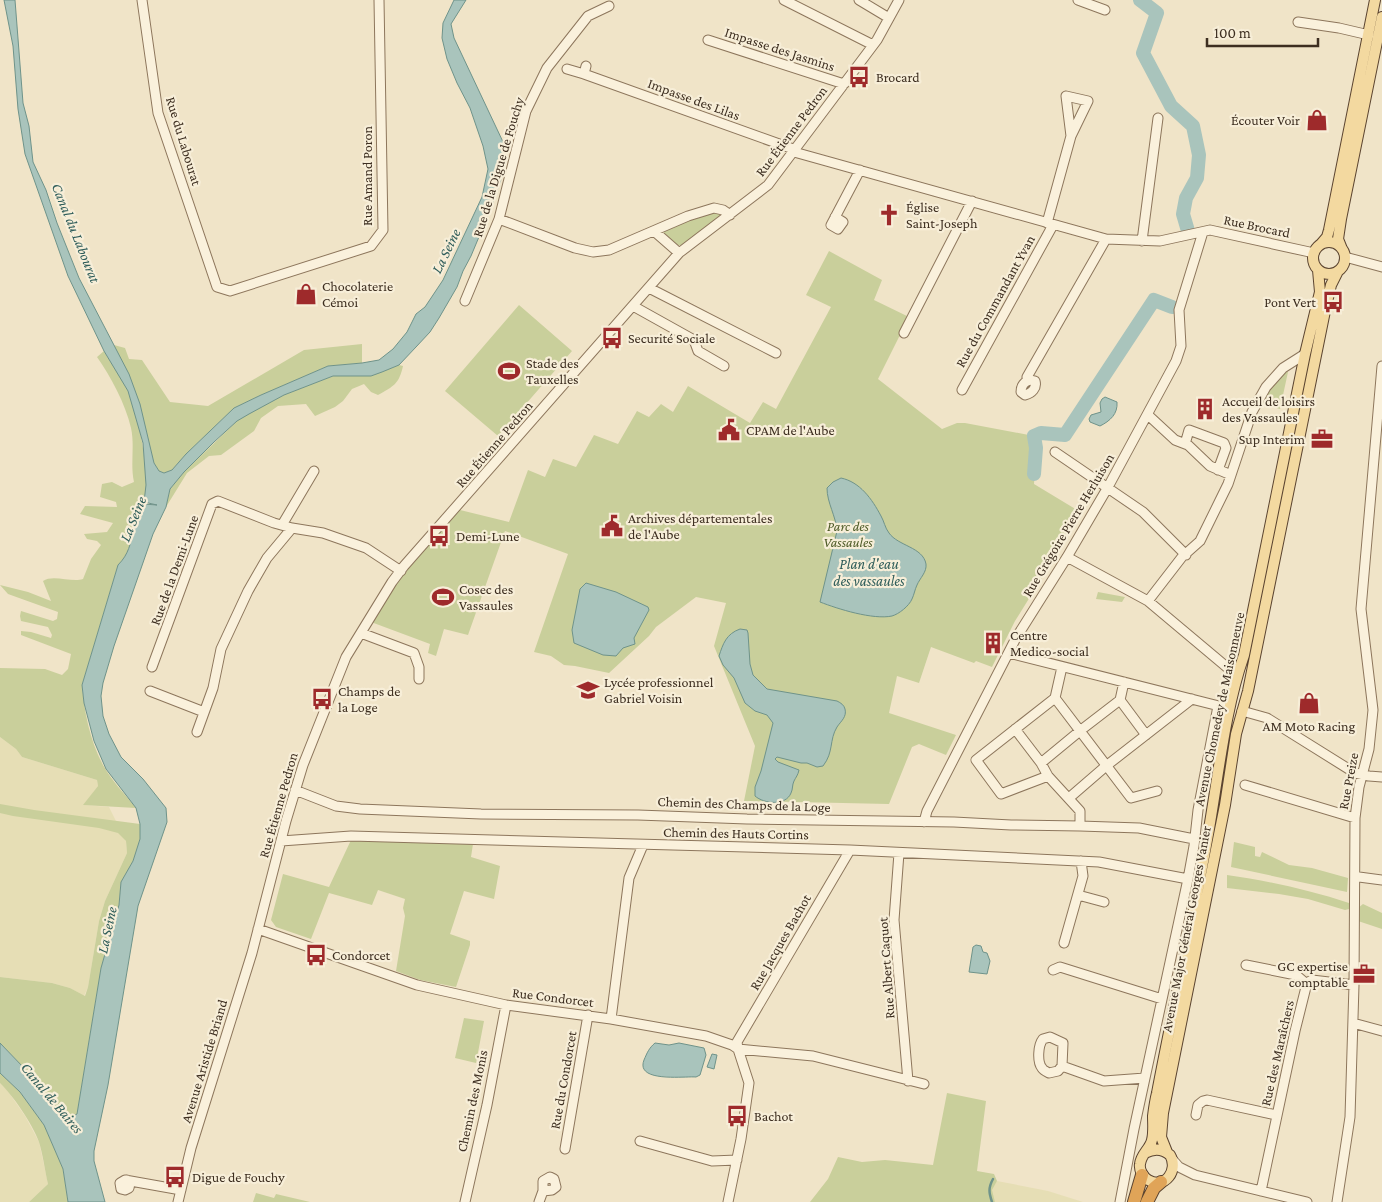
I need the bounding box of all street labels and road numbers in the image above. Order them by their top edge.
street label: Impasse des Jasmins [723,24,837,74]
street label: Impasse des Lilas [646,75,742,123]
street label: Rue Étienne Pedron [752,82,830,179]
street label: Rue du Labourat [163,95,205,188]
street label: Rue de la Digue de Fouchy [469,95,527,239]
street label: Rue Amand Poron [359,126,375,226]
street label: Rue Brocard [1222,211,1292,241]
street label: Rue du Commandant Yvan [952,232,1038,370]
street label: Rue Étienne Pedron [452,397,536,490]
street label: Rue Grégoire Pierre Herluison [1019,450,1117,600]
street label: Rue de la Demi-Lune [147,513,201,627]
street label: Avenue Chomedey de Maisonneuve [1191,610,1247,808]
street label: Rue Étienne Pedron [255,750,301,860]
street label: Rue Preize [1335,751,1361,811]
street label: Chemin des Champs de la Loge [657,793,831,815]
street label: Chemin des Hauts Cortins [663,824,809,842]
street label: Avenue Major Général Georges Vanier [1158,824,1215,1034]
street label: Rue Jacques Bachot [746,891,814,993]
street label: Rue Albert Caquot [874,916,898,1019]
street label: Rue Condorcet [511,984,595,1010]
street label: Avenue Aristide Briand [178,997,231,1125]
street label: Rue des Maraîchers [1257,999,1297,1107]
street label: Rue du Condorcet [546,1029,580,1130]
street label: Chemin des Monis [453,1049,491,1153]

